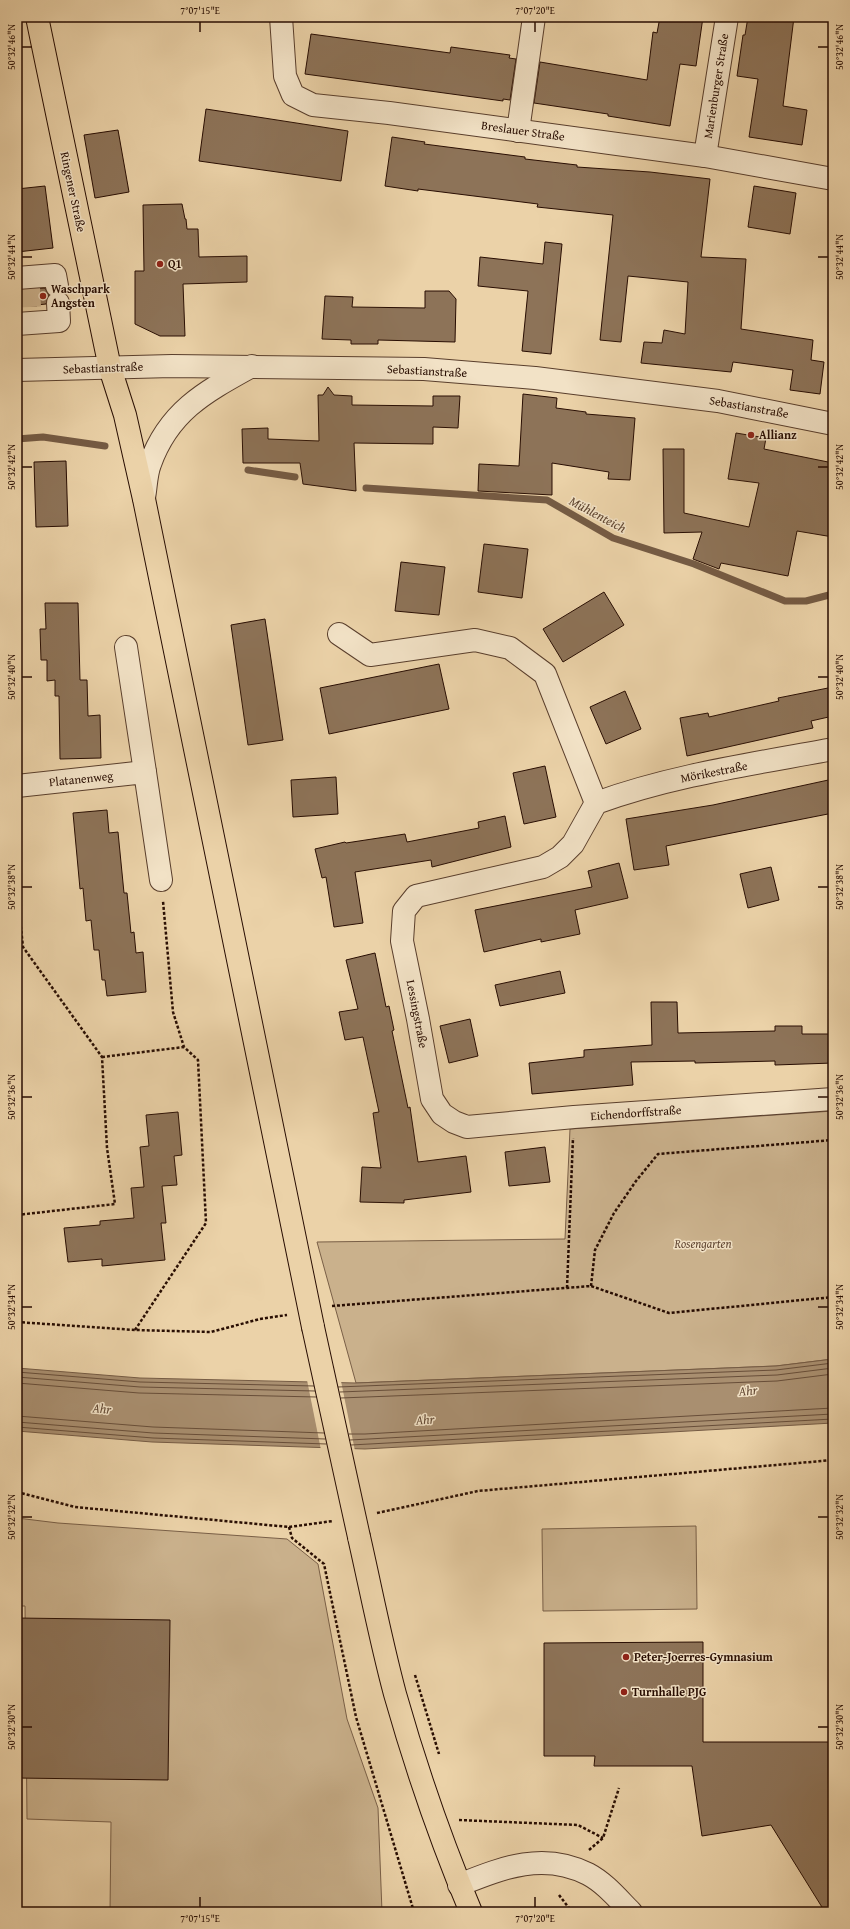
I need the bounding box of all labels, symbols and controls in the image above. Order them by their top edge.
text: 7°07'15"E [180,3,220,18]
text: 7°07'20"E [515,3,555,18]
text: 50°32'46"N [4,24,19,70]
text: 50°32'46"N [832,24,847,70]
street label: Marienburger Straße [699,32,732,140]
street label: Breslauer Straße [480,116,566,145]
street label: Ringener Straße [57,150,90,234]
text: 50°32'44"N [4,234,19,280]
text: 50°32'44"N [832,234,847,280]
place label: Q1 [168,255,182,272]
marker: Q1 [155,259,165,269]
place label: Waschpark Angsten [51,280,110,311]
marker: Waschpark Angsten [38,291,48,301]
street label: Sebastianstraße [63,358,144,377]
street label: Sebastianstraße [386,360,468,381]
street label: Sebastianstraße [708,391,790,422]
place label: Allianz [759,426,797,443]
marker: Allianz [746,430,756,440]
text: 50°32'42"N [4,444,19,490]
text: 50°32'42"N [832,444,847,490]
water label: Mühlenteich [566,491,630,538]
text: 50°32'40"N [4,654,19,700]
text: 50°32'40"N [832,654,847,700]
street label: Mörikestraße [679,757,749,786]
street label: Platanenweg [48,767,114,790]
text: 50°32'38"N [4,864,19,910]
text: 50°32'38"N [832,864,847,910]
street label: Lessingstraße [403,978,433,1050]
text: 50°32'36"N [4,1074,19,1120]
text: 50°32'36"N [832,1074,847,1120]
street label: Eichendorffstraße [590,1101,682,1124]
park label: Rosengarten [674,1235,731,1252]
text: 50°32'34"N [4,1284,19,1330]
text: 50°32'34"N [832,1284,847,1330]
water label: Ahr [737,1380,759,1401]
water label: Ahr [91,1398,113,1419]
water label: Ahr [414,1409,436,1430]
text: 50°32'32"N [4,1494,19,1540]
text: 50°32'32"N [832,1494,847,1540]
place label: Peter-Joerres-Gymnasium [634,1648,774,1665]
marker: Peter-Joerres-Gymnasium [621,1652,631,1662]
place label: Turnhalle PJG [632,1683,707,1700]
marker: Turnhalle PJG [619,1687,629,1697]
text: 50°32'30"N [4,1704,19,1750]
text: 50°32'30"N [832,1704,847,1750]
text: 7°07'15"E [180,1911,220,1926]
text: 7°07'20"E [515,1911,555,1926]

